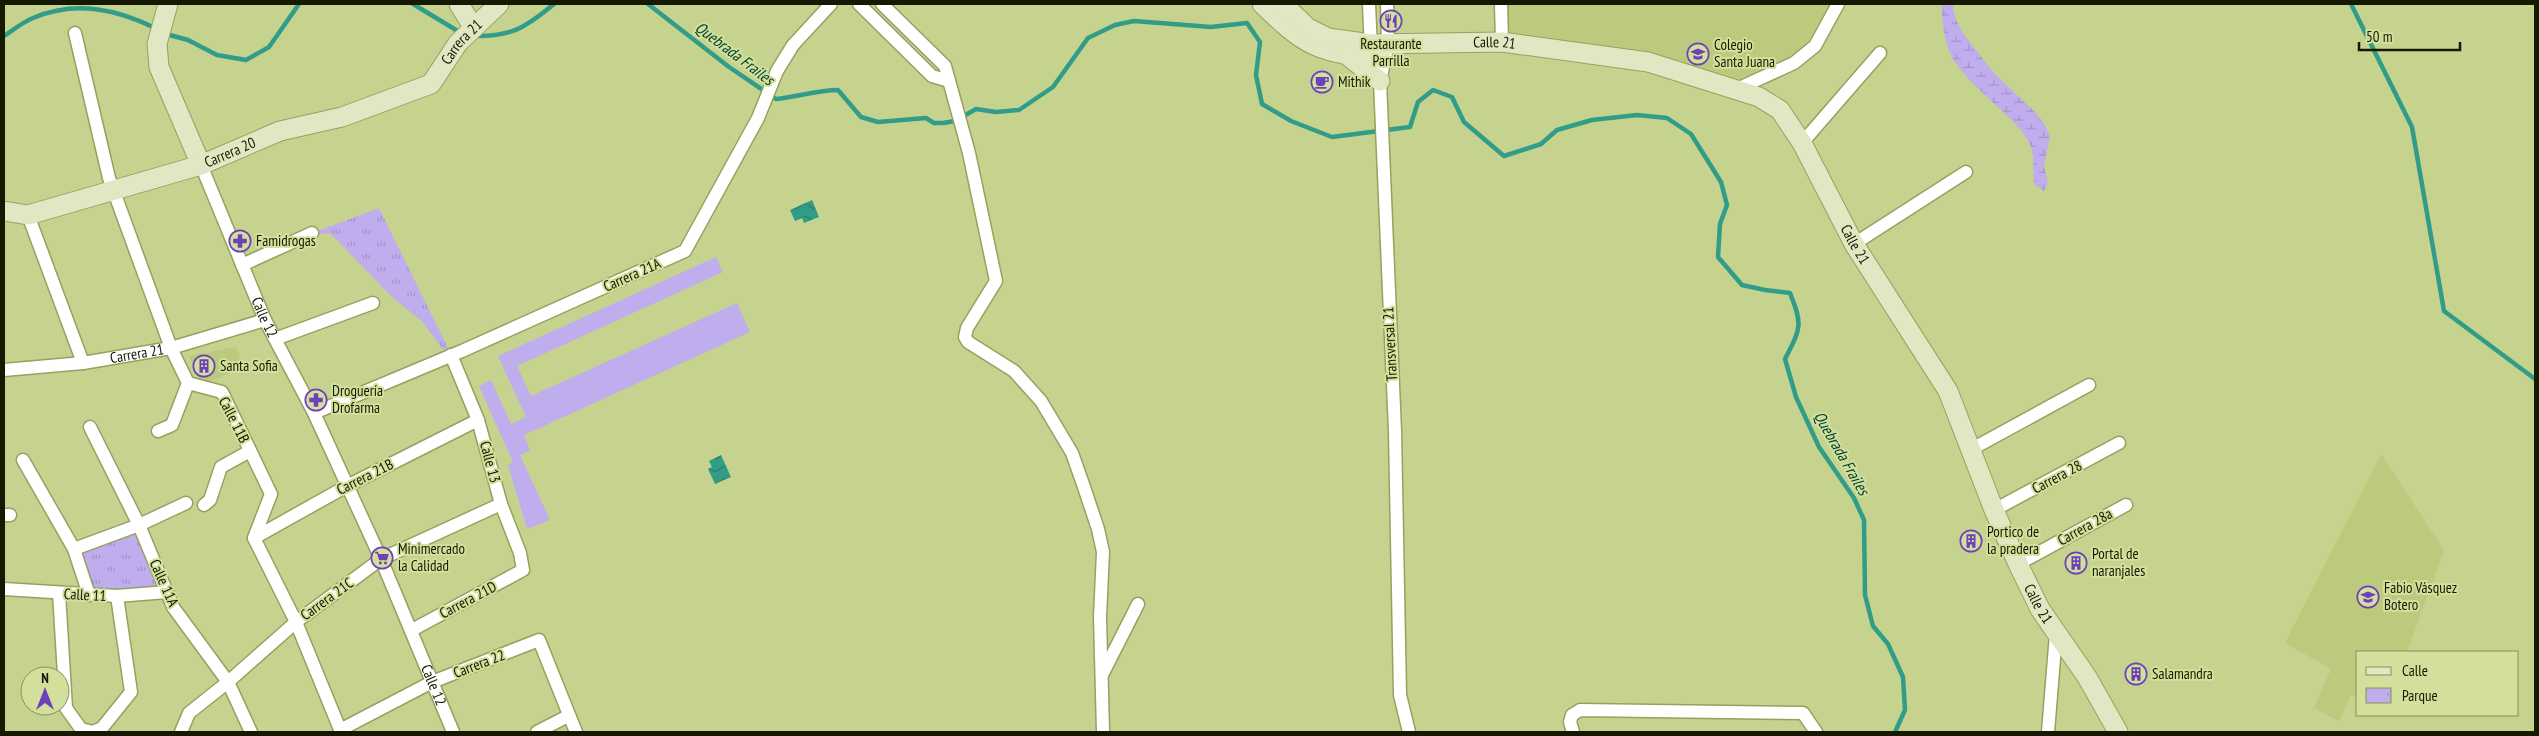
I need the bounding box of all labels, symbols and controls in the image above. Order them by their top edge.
restaurant icon: Restaurante Parrilla [1379,9,1403,33]
street label: Carrera 21 [436,15,486,68]
water label: Quebrada Frailes [692,17,780,90]
scale bar [2359,20,2460,52]
text: 50 m [2366,27,2392,46]
street label: Calle 21 [1473,32,1517,53]
place label: Restaurante Parrilla [1360,34,1422,70]
place label: Colegio Santa Juana [1714,35,1775,71]
school or university icon: Colegio Santa Juana [1686,42,1710,66]
cafe icon: Mithik [1310,70,1334,94]
place label: Mithik [1338,72,1371,91]
street label: Carrera 20 [201,133,259,171]
street label: Calle 21 [1837,221,1874,268]
pharmacy icon: Famidrogas [228,229,252,253]
place label: Famidrogas [256,231,316,250]
street label: Carrera 21A [600,253,664,296]
street label: Calle 12 [248,294,283,341]
street label: Transversal 21 [1378,306,1401,382]
street label: Carrera 21 [109,339,165,367]
building icon: Santa Sofia [192,354,216,378]
place label: Santa Sofia [220,356,278,375]
place label: Droguería Drofarma [332,381,383,417]
pharmacy icon: Droguería Drofarma [304,388,328,412]
street label: Calle 11B [215,393,254,446]
water label: Quebrada Frailes [1810,408,1875,500]
street label: Calle 13 [476,439,505,485]
street label: Carrera 21B [333,454,396,499]
street label: Carrera 28 [2029,456,2085,498]
street label: Carrera 28a [2054,504,2116,549]
place label: Portico de la pradera [1987,522,2039,558]
building icon: Portico de la pradera [1959,529,1983,553]
place label: Minimercado la Calidad [398,539,465,575]
place label: Portal de naranjales [2092,544,2145,580]
supermarket icon: Minimercado la Calidad [370,546,394,570]
building icon: Portal de naranjales [2064,551,2088,575]
street label: Calle 11A [146,556,184,610]
street label: Carrera 21C [297,573,357,624]
street label: Carrera 21D [436,577,500,622]
place label: Fabio Vásquez Botero [2384,578,2457,614]
street label: Calle 21 [2020,581,2057,627]
street label: Calle 11 [63,584,107,605]
school or university icon: Fabio Vásquez Botero [2356,585,2380,609]
street label: Carrera 22 [450,645,507,682]
legend [2356,651,2519,716]
text: Calle [2402,661,2428,680]
street label: Calle 12 [417,662,451,708]
building icon: Salamandra [2124,662,2148,686]
place label: Salamandra [2152,664,2213,683]
north arrow [20,666,70,716]
text: N [41,669,49,687]
text: Parque [2402,686,2438,705]

